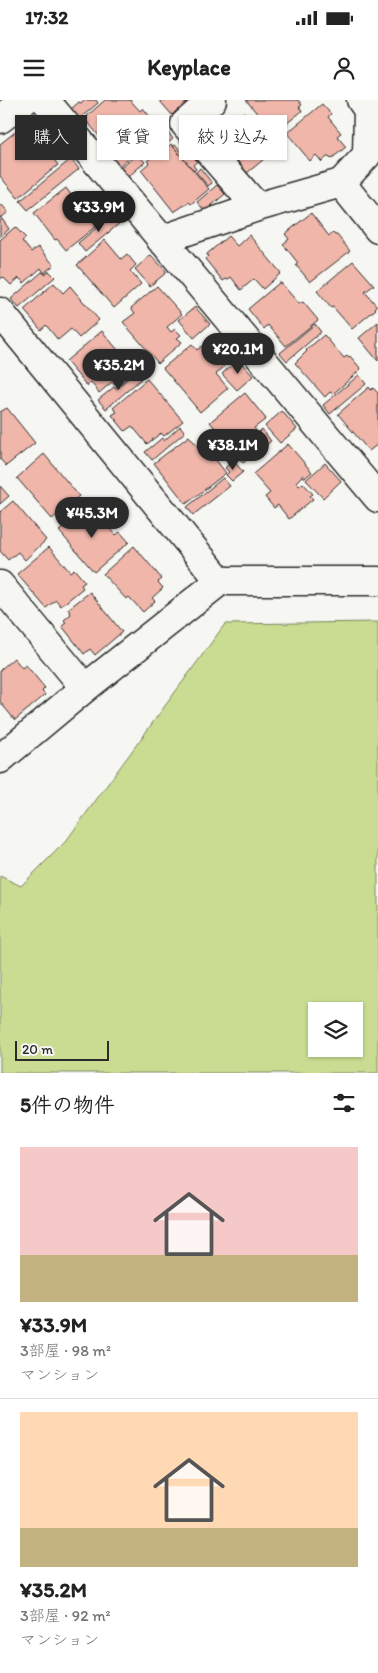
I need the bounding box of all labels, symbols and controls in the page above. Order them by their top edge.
text: 17:32 [25,6,68,29]
icon: menu [20,54,48,82]
text: Keyplace [147,54,231,81]
icon: person [330,54,358,82]
chip: 購入 [15,115,87,160]
chip: 賃貸 [97,115,169,160]
chip: 絞り込み [179,115,287,160]
pin: ¥33.9M [58,190,140,233]
text: ¥33.9M [73,197,125,216]
pin: ¥20.1M [197,332,279,375]
text: ¥20.1M [212,339,264,358]
pin: ¥35.2M [78,348,160,391]
text: ¥35.2M [93,355,145,374]
pin: ¥38.1M [192,428,274,471]
text: ¥38.1M [208,435,258,454]
pin: ¥45.3M [51,496,133,539]
text: ¥45.3M [66,503,118,522]
map controls [308,1002,363,1057]
button: layers [308,1002,363,1057]
scale bar [15,1038,109,1061]
text: 20 m [22,1041,53,1058]
icon: filters [330,1089,358,1117]
text: 5件の物件 [20,1092,115,1117]
icon: home [144,1179,234,1269]
text: ¥33.9M [20,1312,87,1337]
text: 3部屋 · 98 m² [20,1341,111,1360]
text: マンション [20,1365,99,1384]
icon: home [144,1445,234,1535]
text: ¥35.2M [20,1577,87,1602]
text: 3部屋 · 92 m² [20,1606,111,1625]
text: マンション [20,1630,99,1649]

